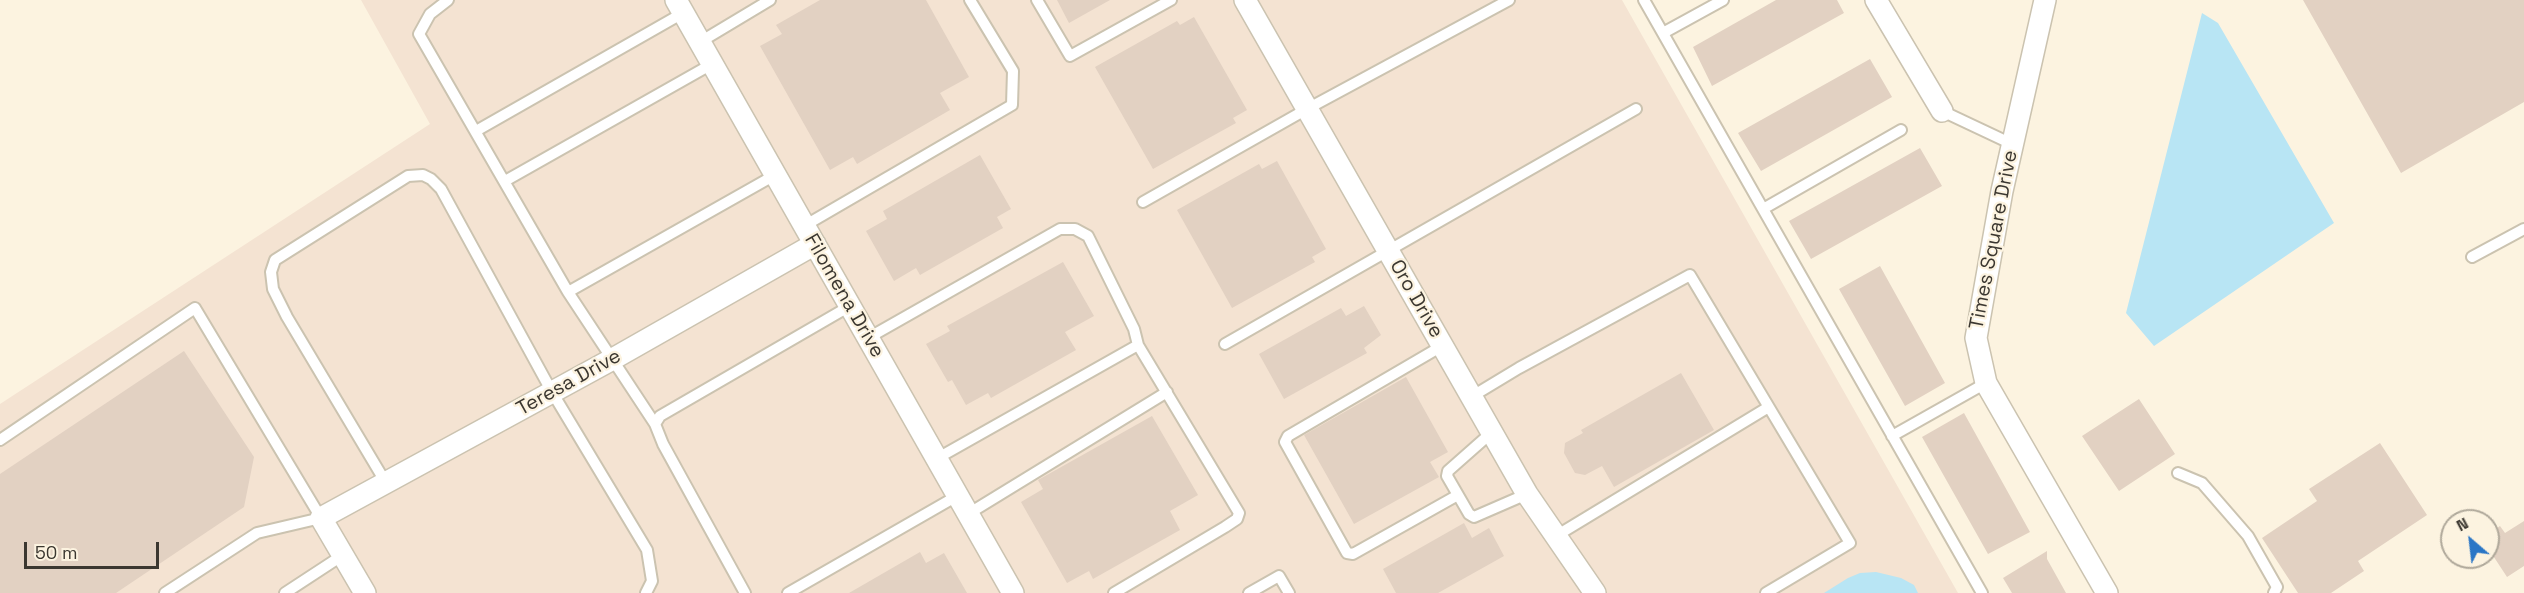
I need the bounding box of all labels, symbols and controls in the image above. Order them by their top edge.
street label: Times Square Drive [1965,148,2023,332]
street label: Filomena Drive [799,230,889,362]
street label: Oro Drive [1384,256,1448,342]
street label: Teresa Drive [513,344,625,422]
north arrow [2440,509,2500,569]
text: N [2453,513,2472,536]
scale bar [27,530,162,568]
text: 50 m [35,541,77,564]

